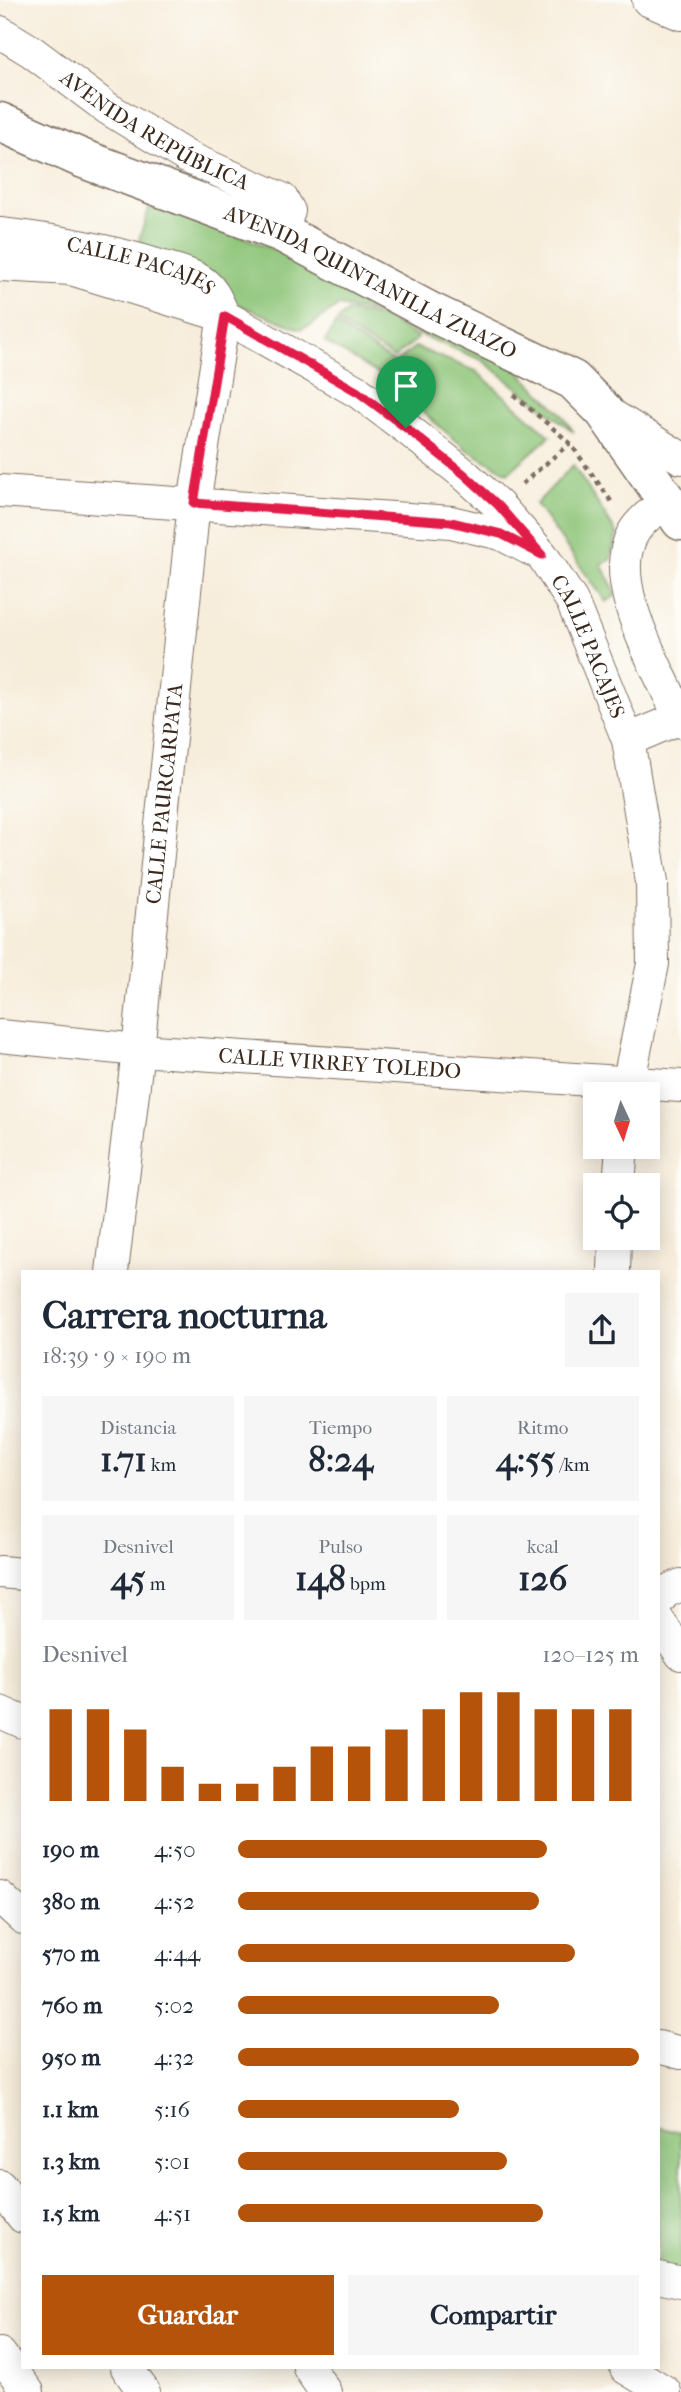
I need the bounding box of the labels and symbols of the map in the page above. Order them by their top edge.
street label: AVENIDA REPÚBLICA [55,65,253,195]
street label: AVENIDA QUINTANILLA ZUAZO [220,200,521,363]
street label: CALLE PACAJES [65,232,221,299]
pin [376,356,436,428]
street label: CALLE PACAJES [546,570,630,722]
street label: CALLE PAURCARPATA [141,682,187,905]
street label: CALLE VIRREY TOLEDO [218,1043,462,1083]
north arrow [583,1082,660,1158]

